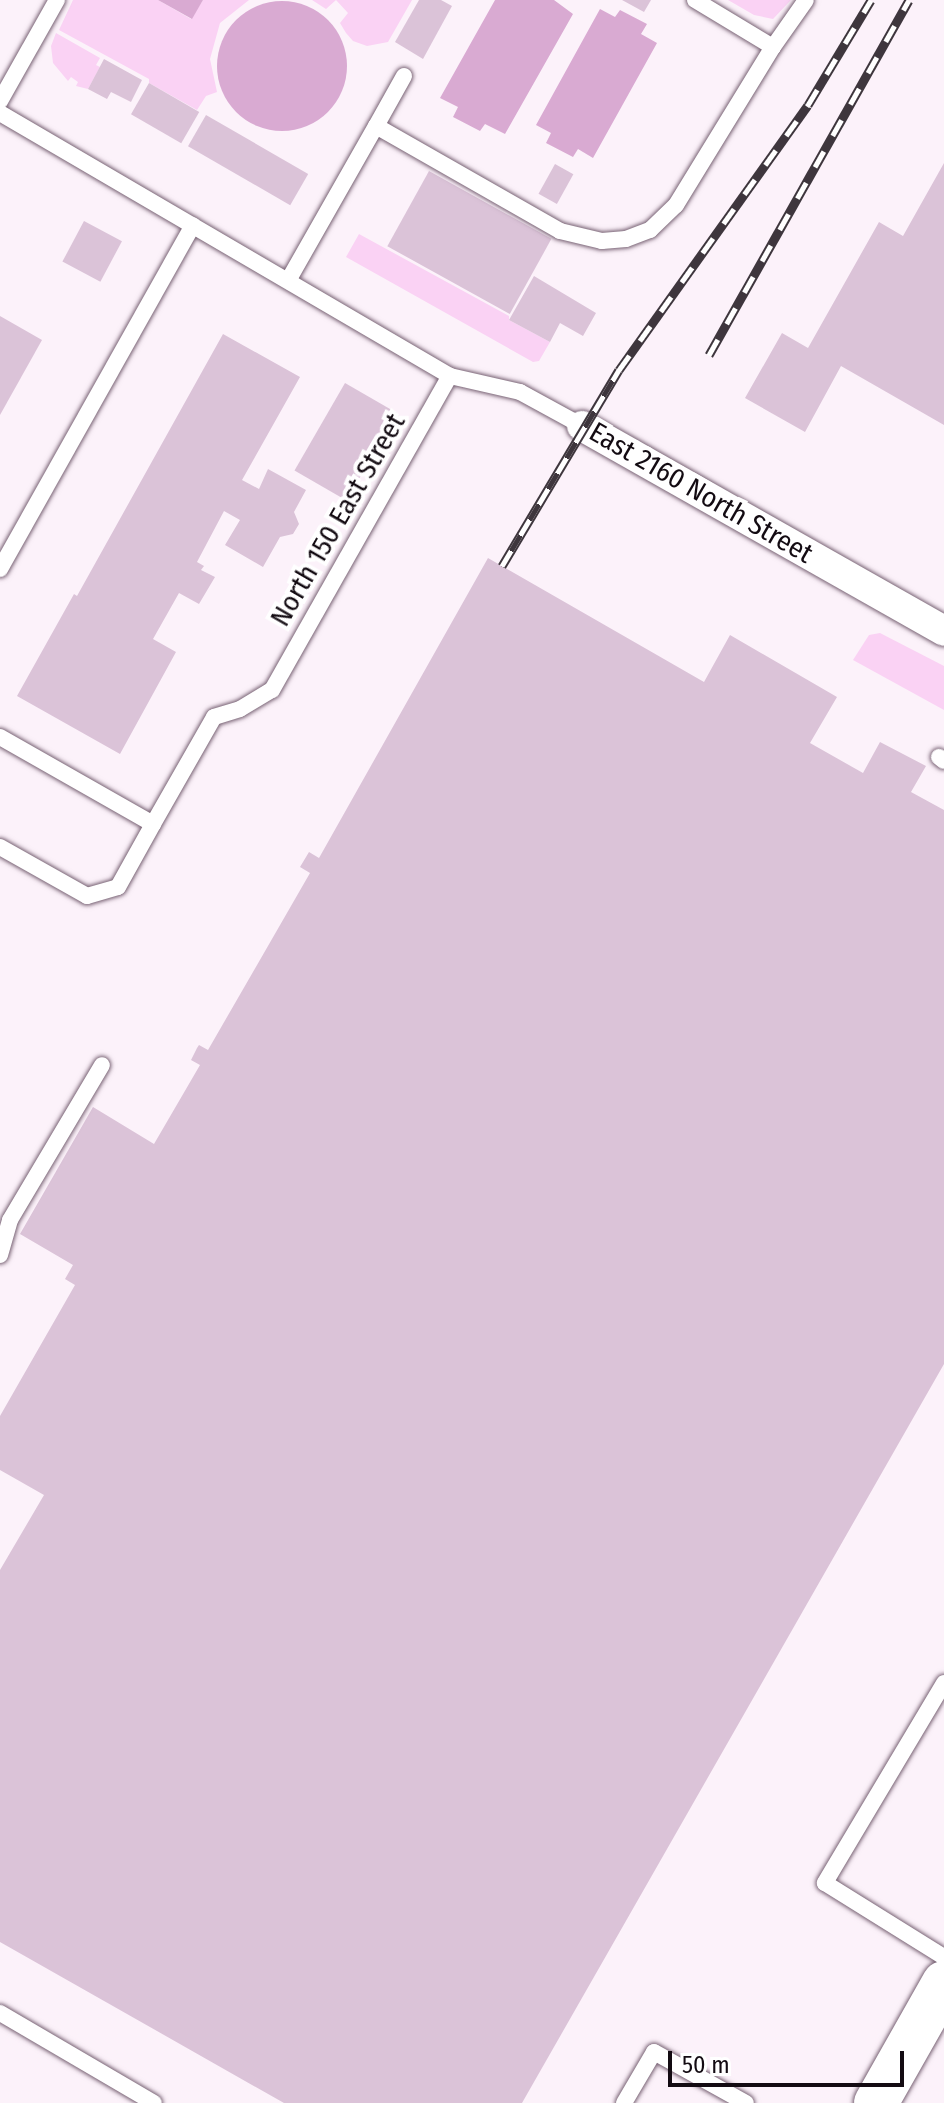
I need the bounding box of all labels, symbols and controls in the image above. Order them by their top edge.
street label: North 150 East Street [264,408,412,632]
street label: East 2160 North Street [583,415,819,571]
scale bar [672,2035,908,2085]
text: 50 m [682,2051,730,2079]

